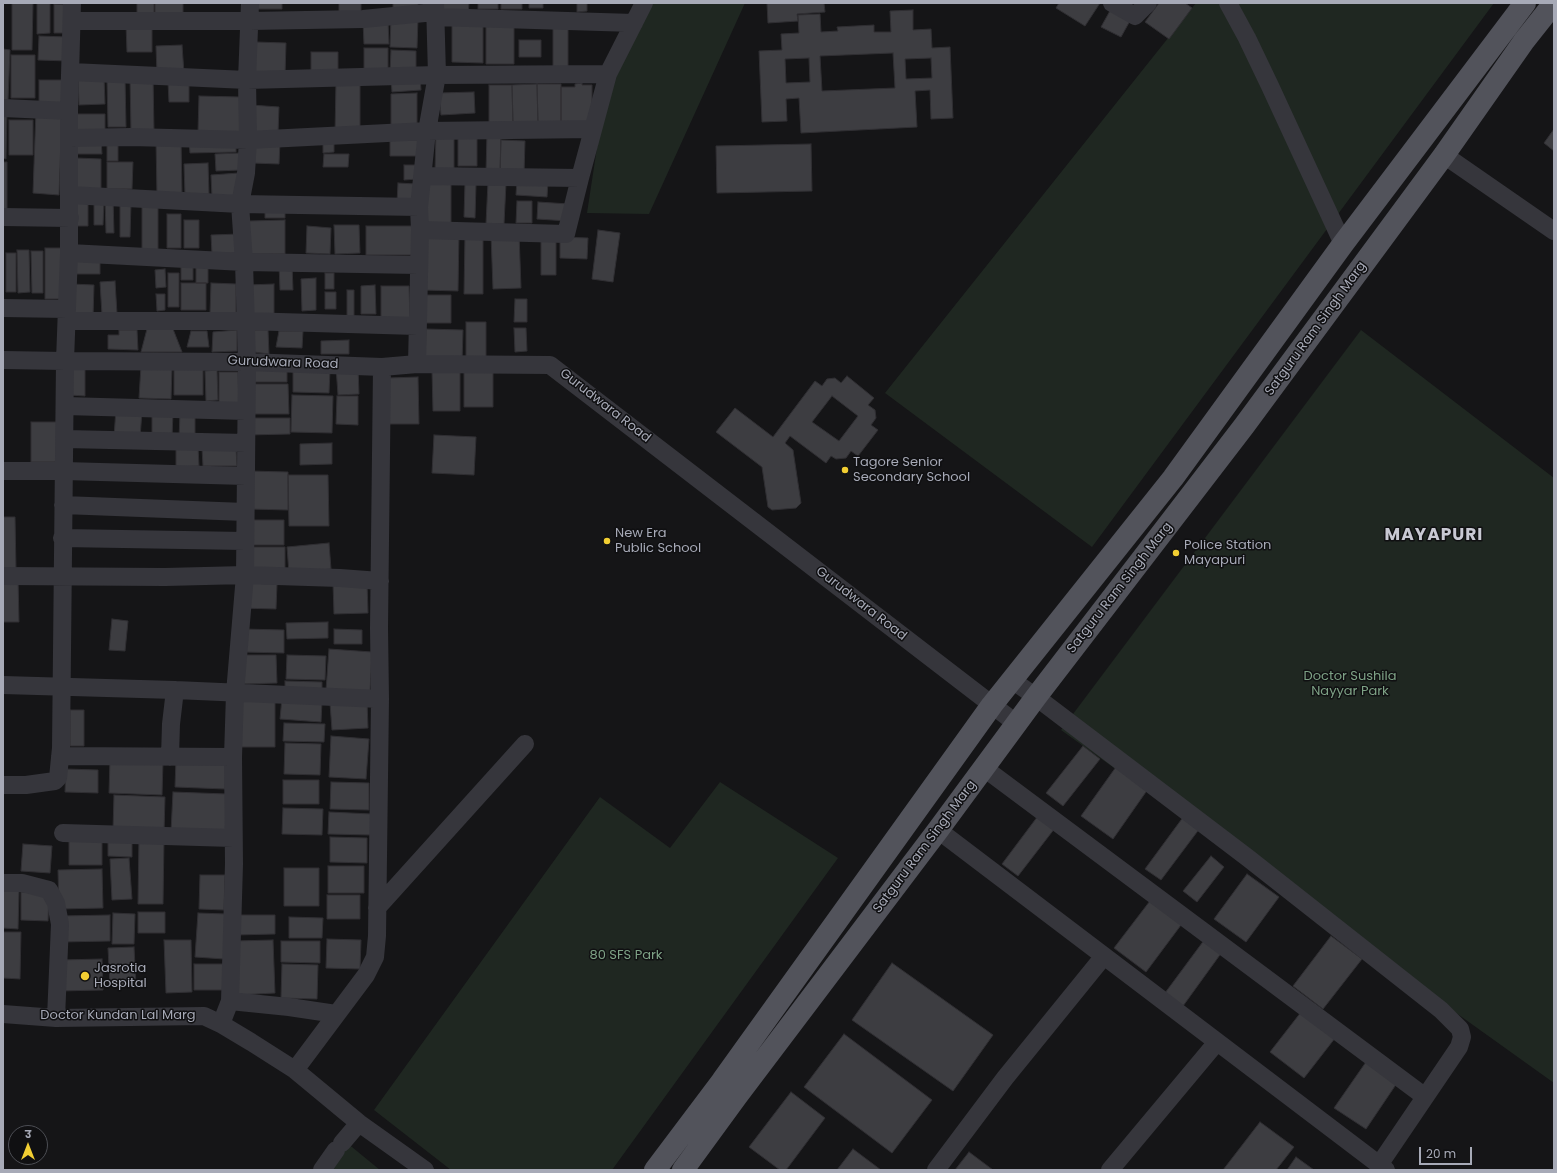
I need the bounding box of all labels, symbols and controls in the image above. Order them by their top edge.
street label: Satguru Ram Singh Marg [1262,259,1370,399]
street label: Gurudwara Road [227,353,339,373]
street label: Gurudwara Road [557,366,653,446]
place label: Tagore Senior Secondary School [853,455,970,486]
marker: Tagore Senior Secondary School [840,465,850,475]
street label: Satguru Ram Singh Marg [1064,519,1176,657]
place label: New Era Public School [615,526,701,557]
district label: MAYAPURI [1385,526,1483,546]
marker: New Era Public School [602,536,612,546]
place label: Police Station Mayapuri [1184,538,1271,569]
marker: Police Station Mayapuri [1171,548,1181,558]
street label: Gurudwara Road [813,564,909,644]
park label: Doctor Sushila Nayyar Park [1303,669,1397,700]
street label: Satguru Ram Singh Marg [870,778,980,916]
park label: 80 SFS Park [590,948,662,964]
place label: Jasrotia Hospital [94,961,147,992]
marker: Jasrotia Hospital [79,970,91,982]
street label: Doctor Kundan Lal Marg [40,1008,196,1024]
north arrow [8,1125,48,1165]
text: उ [25,1126,31,1142]
scale bar [1421,1139,1474,1165]
text: 20 m [1426,1145,1456,1162]

